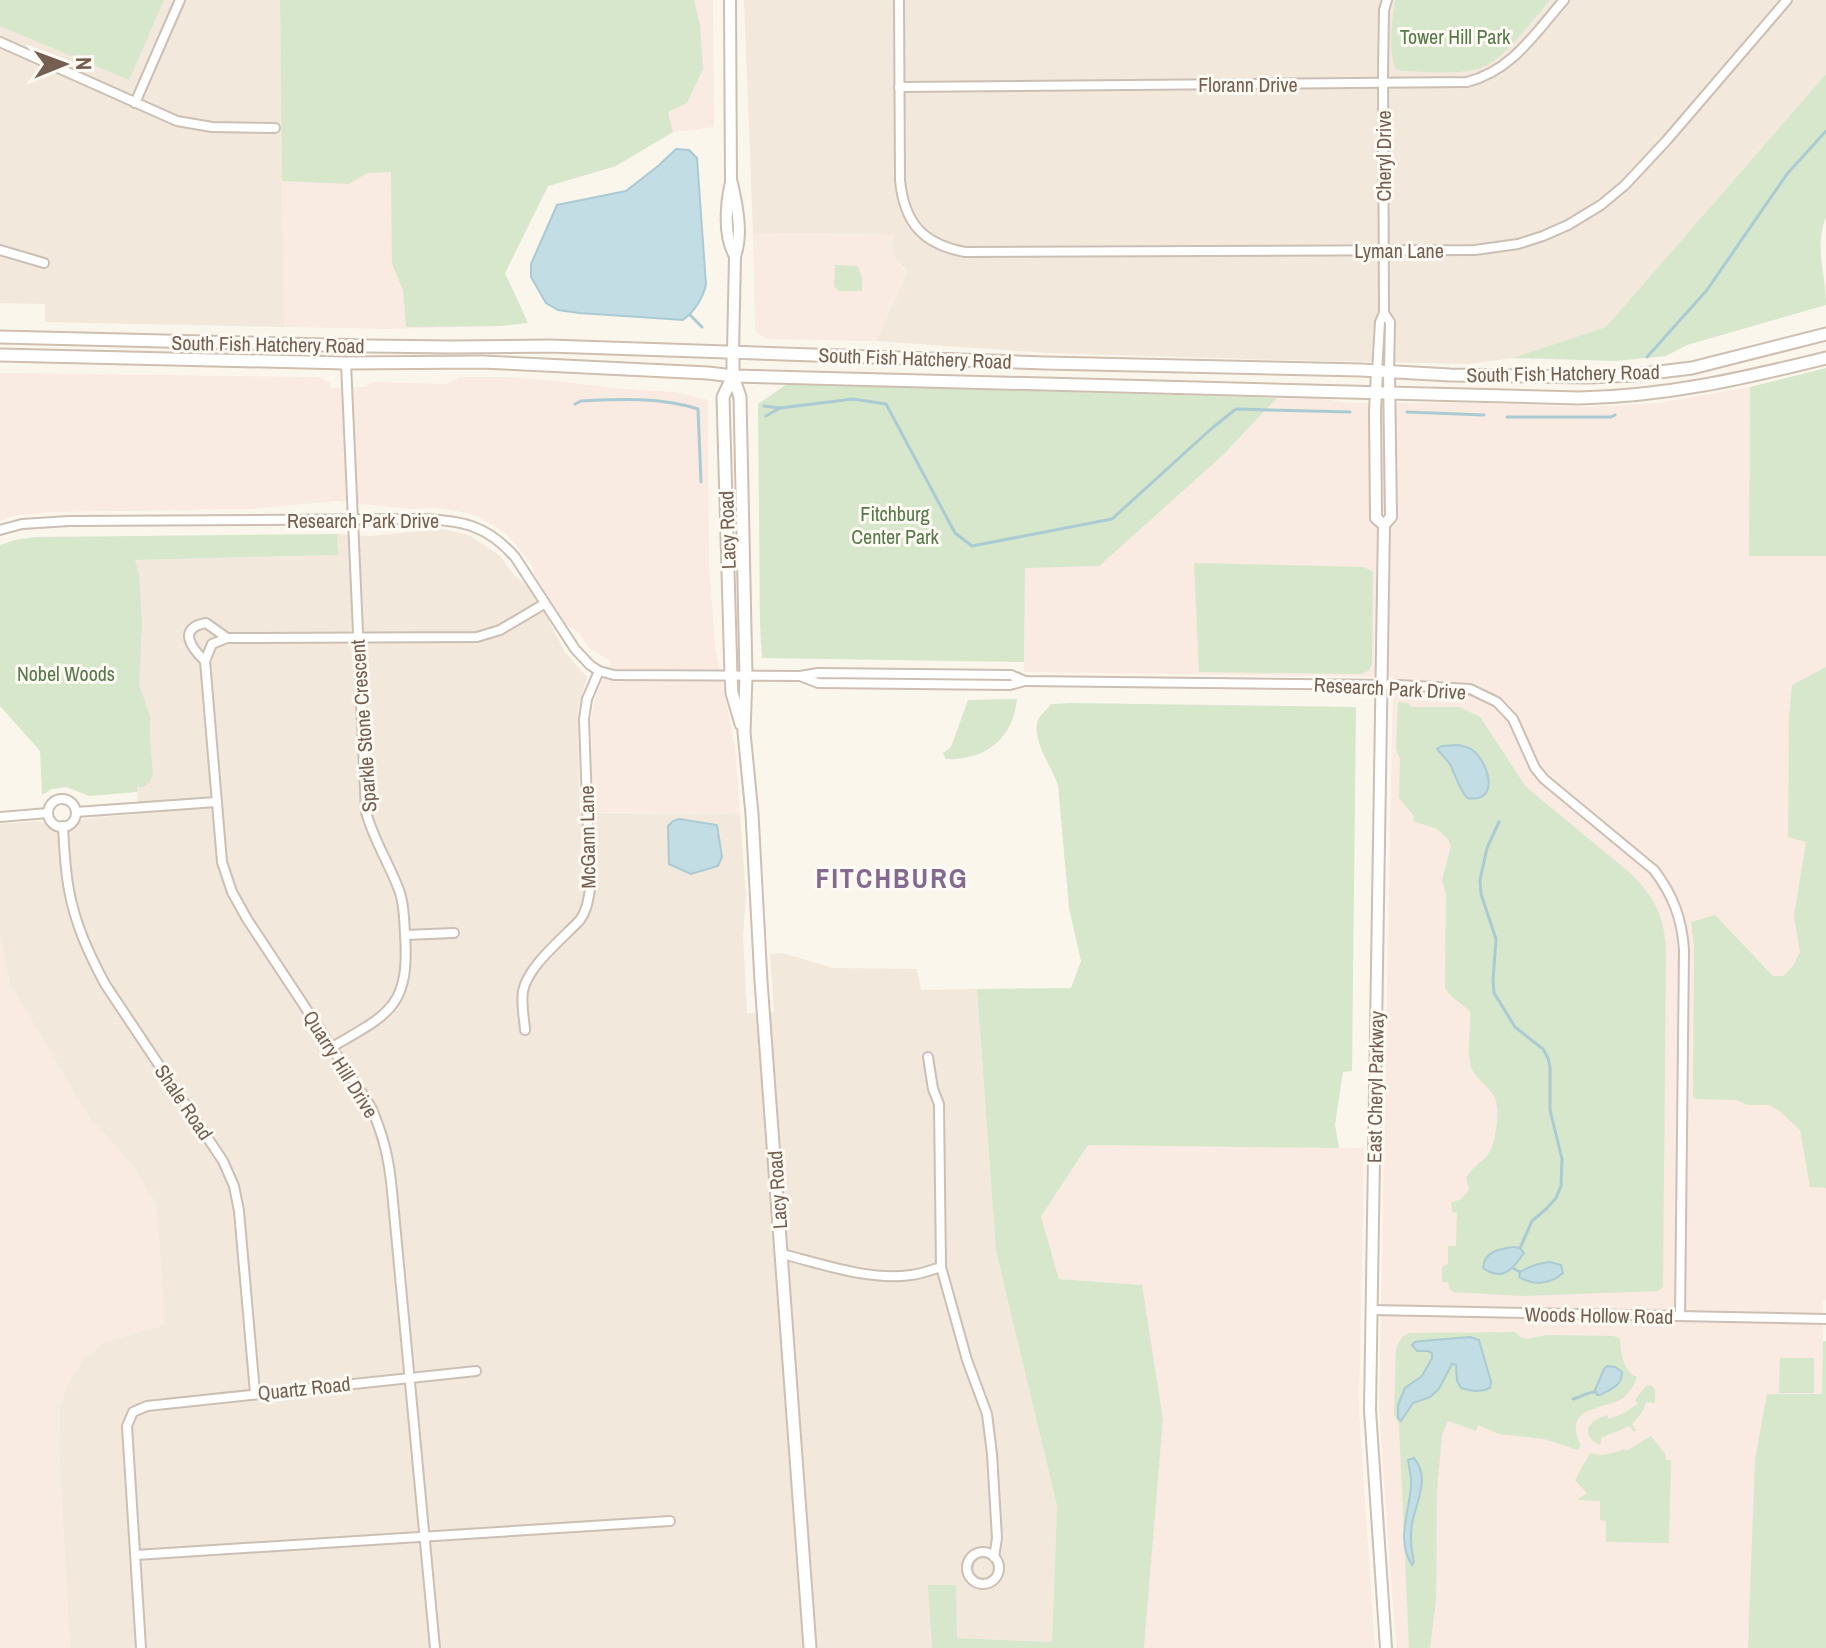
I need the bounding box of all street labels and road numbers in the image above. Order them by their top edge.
street label: Florann Drive [1198,71,1298,98]
street label: Cheryl Drive [1370,110,1397,202]
street label: Lyman Lane [1354,237,1444,264]
street label: South Fish Hatchery Road [171,329,365,359]
street label: South Fish Hatchery Road [818,341,1012,375]
street label: South Fish Hatchery Road [1466,358,1660,388]
street label: Lacy Road [712,490,742,570]
street label: Research Park Drive [287,507,439,534]
street label: Sparkle Stone Crescent [343,638,383,813]
street label: Research Park Drive [1313,671,1467,705]
street label: McGann Lane [573,785,601,889]
street label: Quarry Hill Drive [297,1005,385,1123]
street label: East Cheryl Parkway [1360,1010,1390,1163]
street label: Shale Road [149,1059,219,1145]
street label: Lacy Road [761,1150,793,1230]
street label: Woods Hollow Road [1525,1300,1673,1330]
street label: Quartz Road [256,1370,352,1406]

